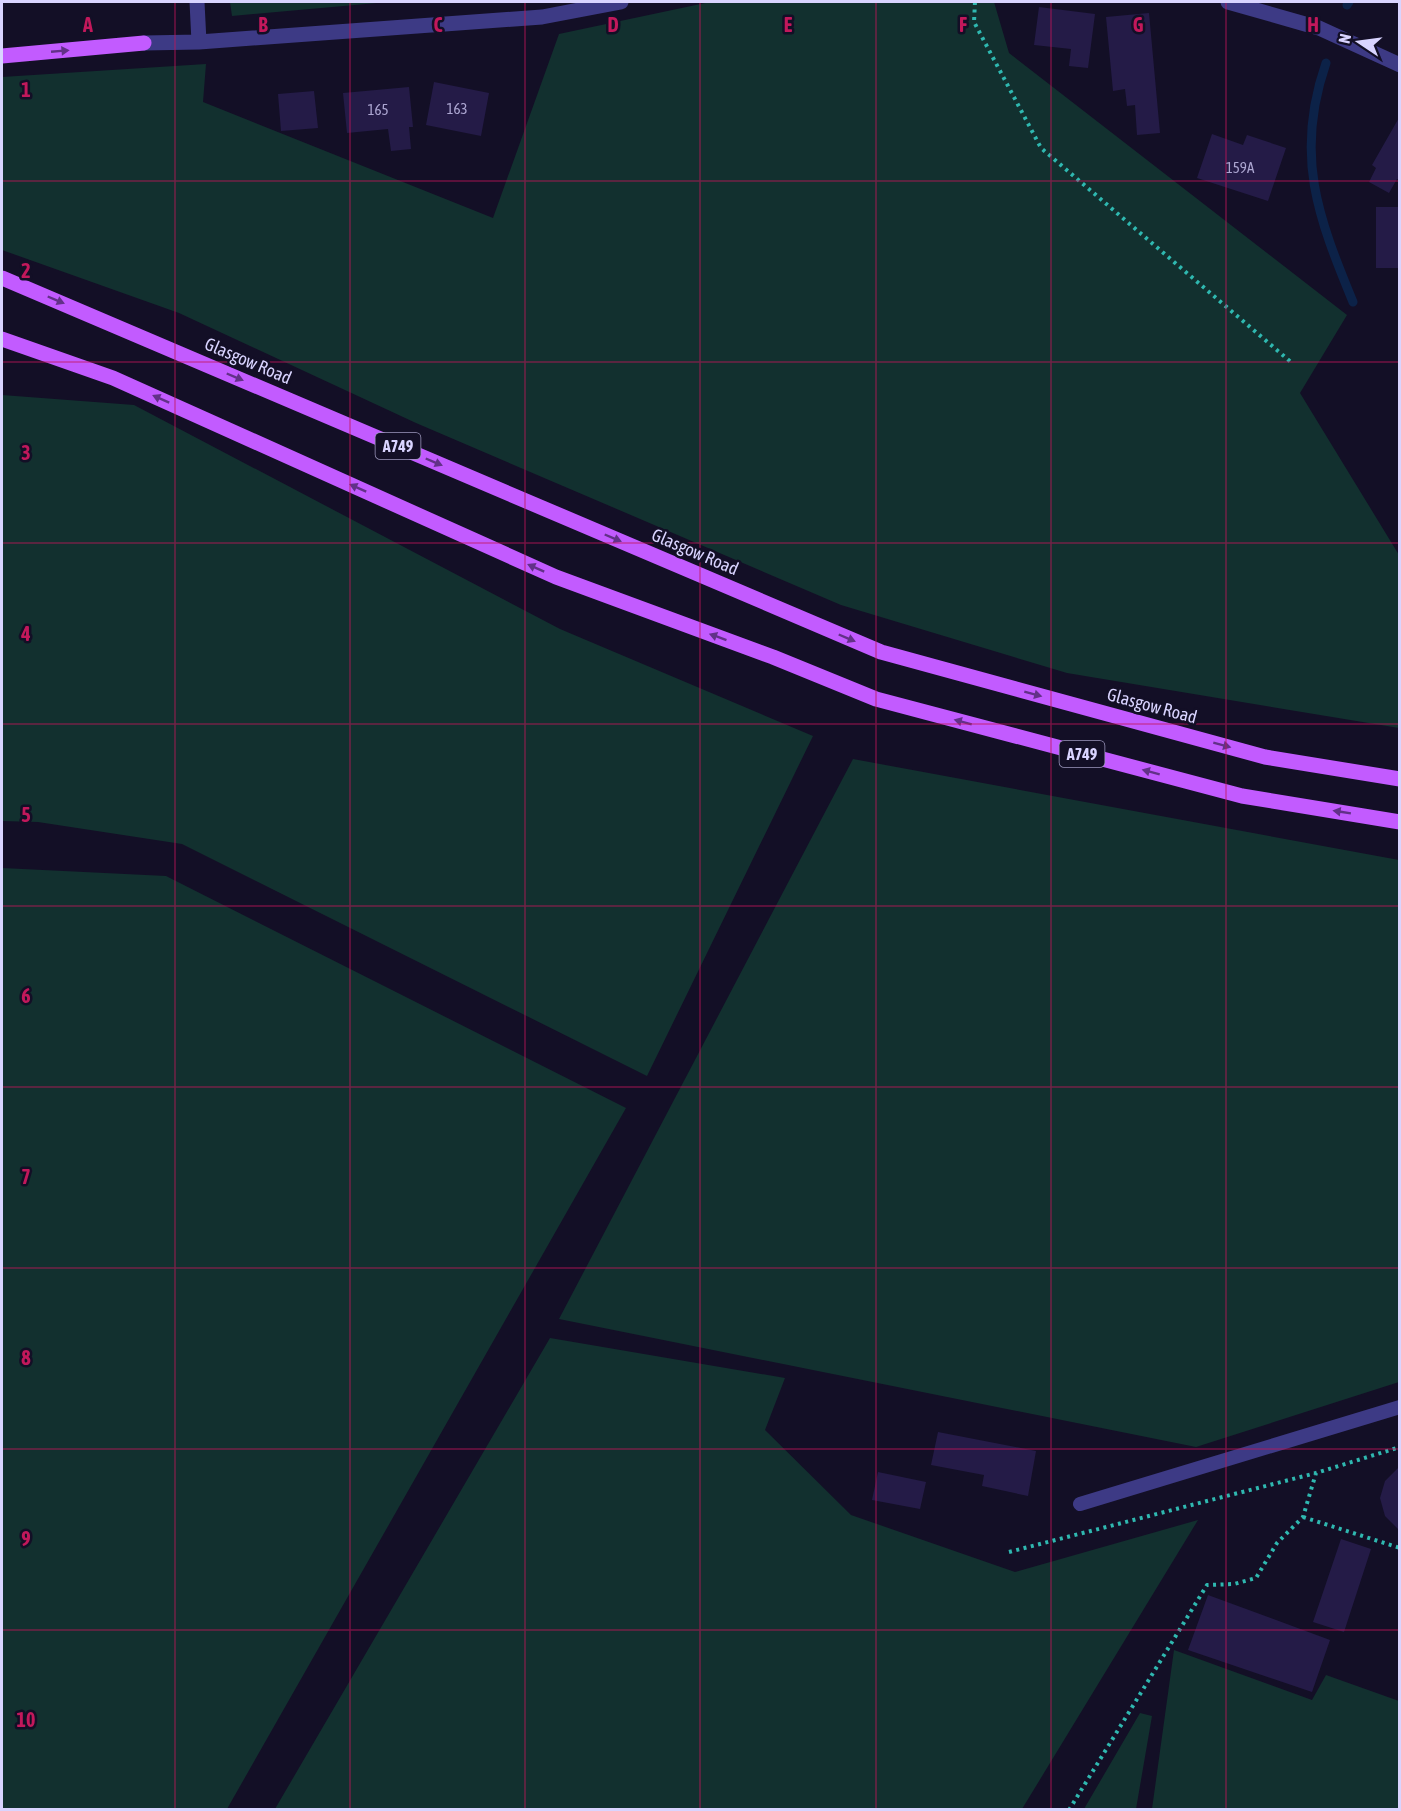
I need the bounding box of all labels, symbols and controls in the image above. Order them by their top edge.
north arrow [1329,12,1389,72]
text: A [82,13,93,36]
text: B [258,13,268,36]
text: C [434,13,443,36]
text: D [607,13,619,36]
text: E [784,13,793,36]
text: F [959,13,967,36]
text: G [1133,13,1144,36]
text: H [1307,13,1319,36]
text: N [1335,32,1354,45]
one-way arrow [50,46,69,56]
text: 1 [21,78,31,101]
house number: 163 [446,100,468,117]
house number: 165 [367,101,389,118]
house number: 159A [1226,159,1255,176]
text: 2 [21,259,31,282]
one-way arrow [47,295,65,305]
street label: Glasgow Road [202,333,295,388]
one-way arrow [226,373,244,382]
one-way arrow [153,395,170,404]
road number: A749 [376,433,420,459]
text: 3 [21,441,31,464]
one-way arrow [425,457,442,466]
one-way arrow [349,483,367,493]
street label: Glasgow Road [649,524,742,579]
one-way arrow [604,534,622,543]
one-way arrow [527,562,545,572]
text: 4 [20,622,31,645]
one-way arrow [709,632,727,641]
one-way arrow [838,634,856,643]
street label: Glasgow Road [1105,683,1199,728]
one-way arrow [1024,690,1042,699]
one-way arrow [954,717,972,726]
road number: A749 [1060,741,1104,767]
one-way arrow [1213,741,1231,750]
one-way arrow [1142,767,1160,776]
text: 5 [21,803,31,826]
one-way arrow [1332,808,1351,817]
text: 6 [21,984,31,1007]
text: 7 [21,1165,31,1188]
text: 8 [21,1346,31,1369]
text: 9 [21,1527,31,1550]
text: 10 [17,1708,35,1731]

